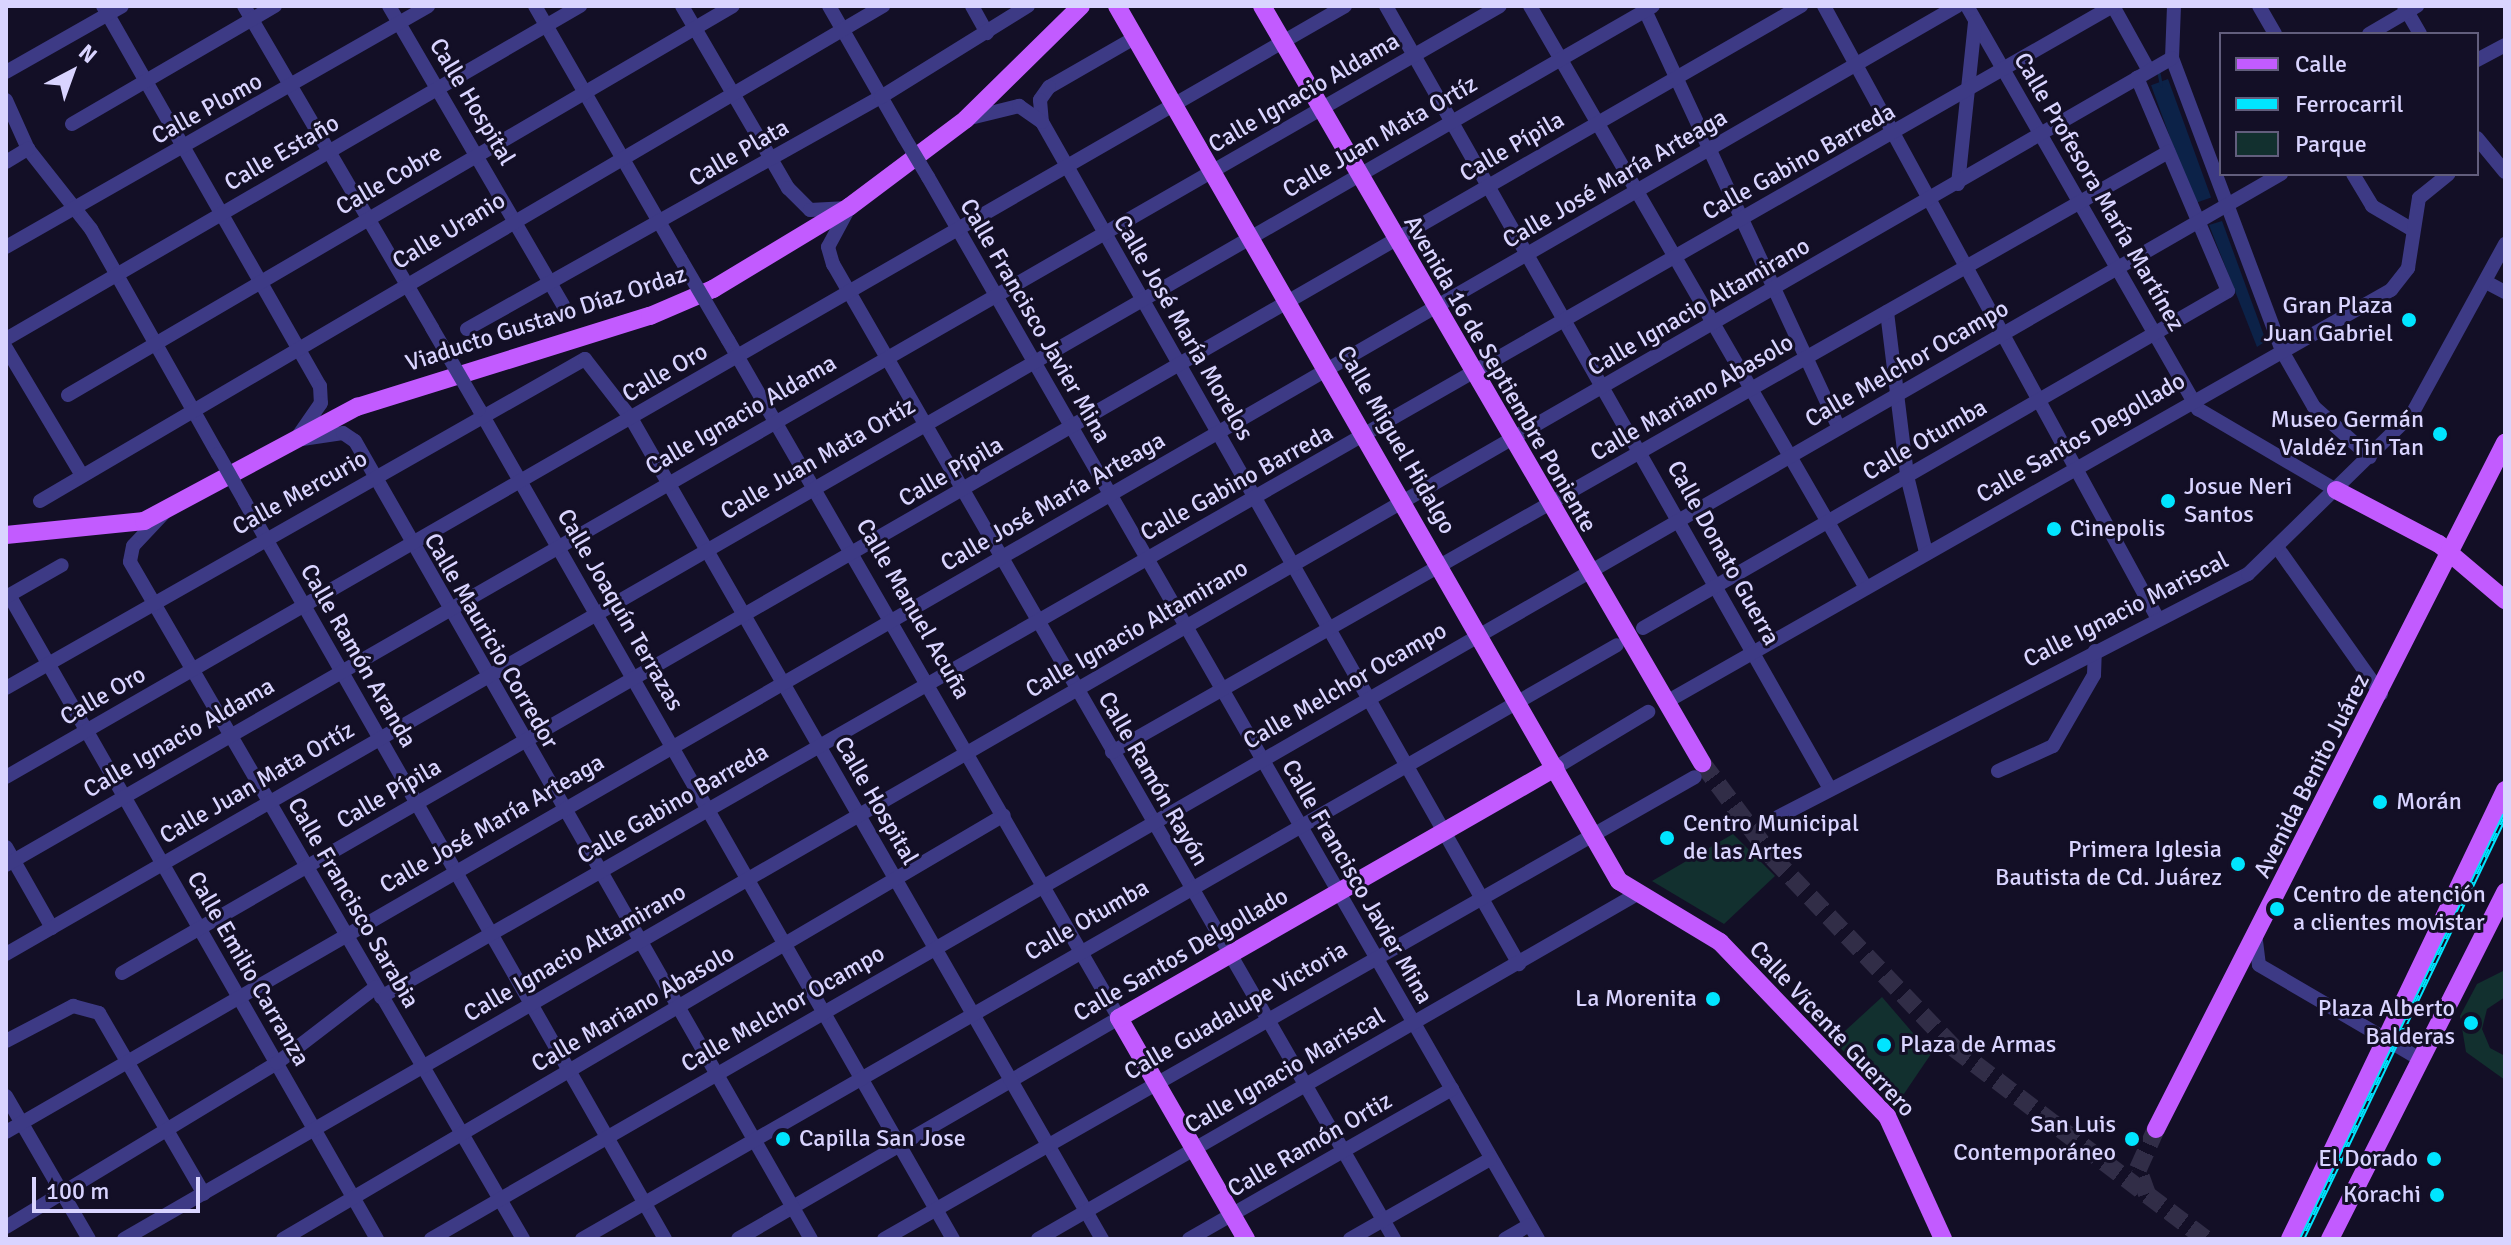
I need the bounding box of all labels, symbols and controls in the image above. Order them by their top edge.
street label: Calle Ignacio Aldama [1203,27,1405,159]
north arrow [32,32,112,112]
legend [2219,32,2479,176]
street label: Calle Hospital [423,33,521,171]
text: N [73,38,103,69]
street label: Calle Profesora María Martínez [2007,48,2191,336]
text: Calle [2295,49,2347,79]
street label: Calle Plomo [147,67,267,151]
street label: Calle Juan Mata Ortíz [1278,70,1482,204]
text: Ferrocarril [2295,89,2404,119]
street label: Calle Gabino Barreda [1698,97,1900,227]
street label: Calle José María Arteaga [1498,103,1732,255]
street label: Calle Pípila [1455,106,1569,188]
street label: Calle Estaño [220,109,344,197]
street label: Calle Plata [684,113,794,193]
text: Parque [2295,129,2367,159]
street label: Calle Cobre [331,138,447,222]
street label: Calle Uranio [387,186,511,276]
street label: Calle Francisco Javier Mina [953,194,1117,448]
street label: Calle José María Morelos [1107,210,1259,446]
street label: Avenida 16 de Septiembre Poniente [1397,211,1603,537]
street label: Calle Ignacio Altamirano [1583,232,1815,382]
street label: Viaducto Gustavo Díaz Ordaz [402,260,690,378]
place label: Gran Plaza Juan Gabriel [2264,292,2393,348]
street label: Calle Melchor Ocampo [1800,294,2014,434]
marker: Gran Plaza Juan Gabriel [2400,311,2418,329]
street label: Calle Mariano Abasolo [1585,328,1799,468]
street label: Calle Oro [617,337,713,409]
street label: Calle Miguel Hidalgo [1330,341,1462,539]
street label: Calle Ignacio Aldama [640,349,842,481]
street label: Calle Santos Degollado [1971,366,2191,510]
street label: Calle Juan Mata Ortíz [716,392,920,526]
street label: Calle Otumba [1858,393,1992,487]
place label: Museo Germán Valdéz Tin Tan [2271,406,2424,462]
street label: Calle Gabino Barreda [1136,418,1338,548]
marker: Museo Germán Valdéz Tin Tan [2431,425,2449,443]
street label: Calle José María Arteaga [936,426,1170,578]
street label: Calle Pípila [894,431,1008,513]
street label: Calle Mercurio [228,444,372,542]
street label: Calle Donato Guerra [1660,456,1786,650]
place label: Josue Neri Santos [2184,473,2292,529]
marker: Josue Neri Santos [2159,492,2177,510]
street label: Calle Joaquín Terrazas [550,504,690,716]
street label: Calle Manuel Acuña [850,514,976,704]
place label: Cinepolis [2070,515,2165,543]
marker: Cinepolis [2045,520,2063,538]
street label: Calle Mauricio Corredor [418,528,564,754]
street label: Calle Ignacio Mariscal [2019,546,2233,674]
street label: Calle Ignacio Altamirano [1021,554,1253,704]
street label: Calle Ramón Aranda [294,559,422,753]
street label: Calle Melchor Ocampo [1238,616,1452,756]
street label: Calle Oro [55,660,151,732]
street label: Avenida Benito Juárez [2248,669,2376,883]
street label: Calle Ignacio Aldama [78,672,280,804]
street label: Calle Ramón Rayón [1091,687,1215,871]
street label: Calle Juan Mata Ortíz [155,716,359,850]
street label: Calle Hospital [828,732,924,870]
street label: Calle Gabino Barreda [572,738,774,870]
street label: Calle José María Arteaga [375,748,609,900]
street label: Calle Pípila [332,753,446,835]
street label: Calle Francisco Javier Mina [1275,755,1439,1009]
place label: Morán [2396,788,2462,816]
street label: Calle Francisco Sarabia [281,793,425,1013]
marker: Morán [2371,793,2389,811]
place label: Centro Municipal de las Artes [1683,810,1859,866]
marker: Centro Municipal de las Artes [1658,829,1676,847]
place label: Primera Iglesia Bautista de Cd. Juárez [1995,836,2222,892]
marker: Primera Iglesia Bautista de Cd. Juárez [2229,855,2247,873]
street label: Calle Emilio Carranza [181,867,315,1071]
street label: Calle Otumba [1020,873,1154,967]
street label: Calle Ignacio Altamirano [459,878,691,1028]
place label: Centro de atención a clientes movistar [2293,881,2486,937]
street label: Calle Santos Delgollado [1069,882,1293,1028]
marker: Centro de atención a clientes movistar [2268,900,2286,918]
street label: Calle Guadalupe Victoria [1119,935,1353,1087]
street label: Calle Vicente Guerrero [1743,935,1921,1123]
street label: Calle Mariano Abasolo [526,939,740,1079]
street label: Calle Melchor Ocampo [676,939,890,1079]
place label: La Morenita [1575,985,1697,1013]
marker: La Morenita [1704,990,1722,1008]
place label: Plaza Alberto Balderas [2318,995,2455,1051]
street label: Calle Ignacio Mariscal [1180,1002,1390,1140]
marker: Plaza Alberto Balderas [2462,1014,2480,1032]
place label: Plaza de Armas [1900,1031,2056,1059]
marker: Plaza de Armas [1875,1036,1893,1054]
street label: Calle Ramón Ortiz [1223,1086,1397,1204]
place label: San Luis Contemporáneo [1953,1111,2116,1167]
place label: Capilla San Jose [799,1125,966,1153]
marker: Capilla San Jose [774,1130,792,1148]
marker: San Luis Contemporáneo [2123,1130,2141,1148]
place label: El Dorado [2318,1145,2418,1173]
marker: El Dorado [2425,1150,2443,1168]
scale bar [36,1161,204,1211]
text: 100 m [46,1176,109,1206]
place label: Korachi [2343,1181,2421,1209]
marker: Korachi [2428,1186,2446,1204]

